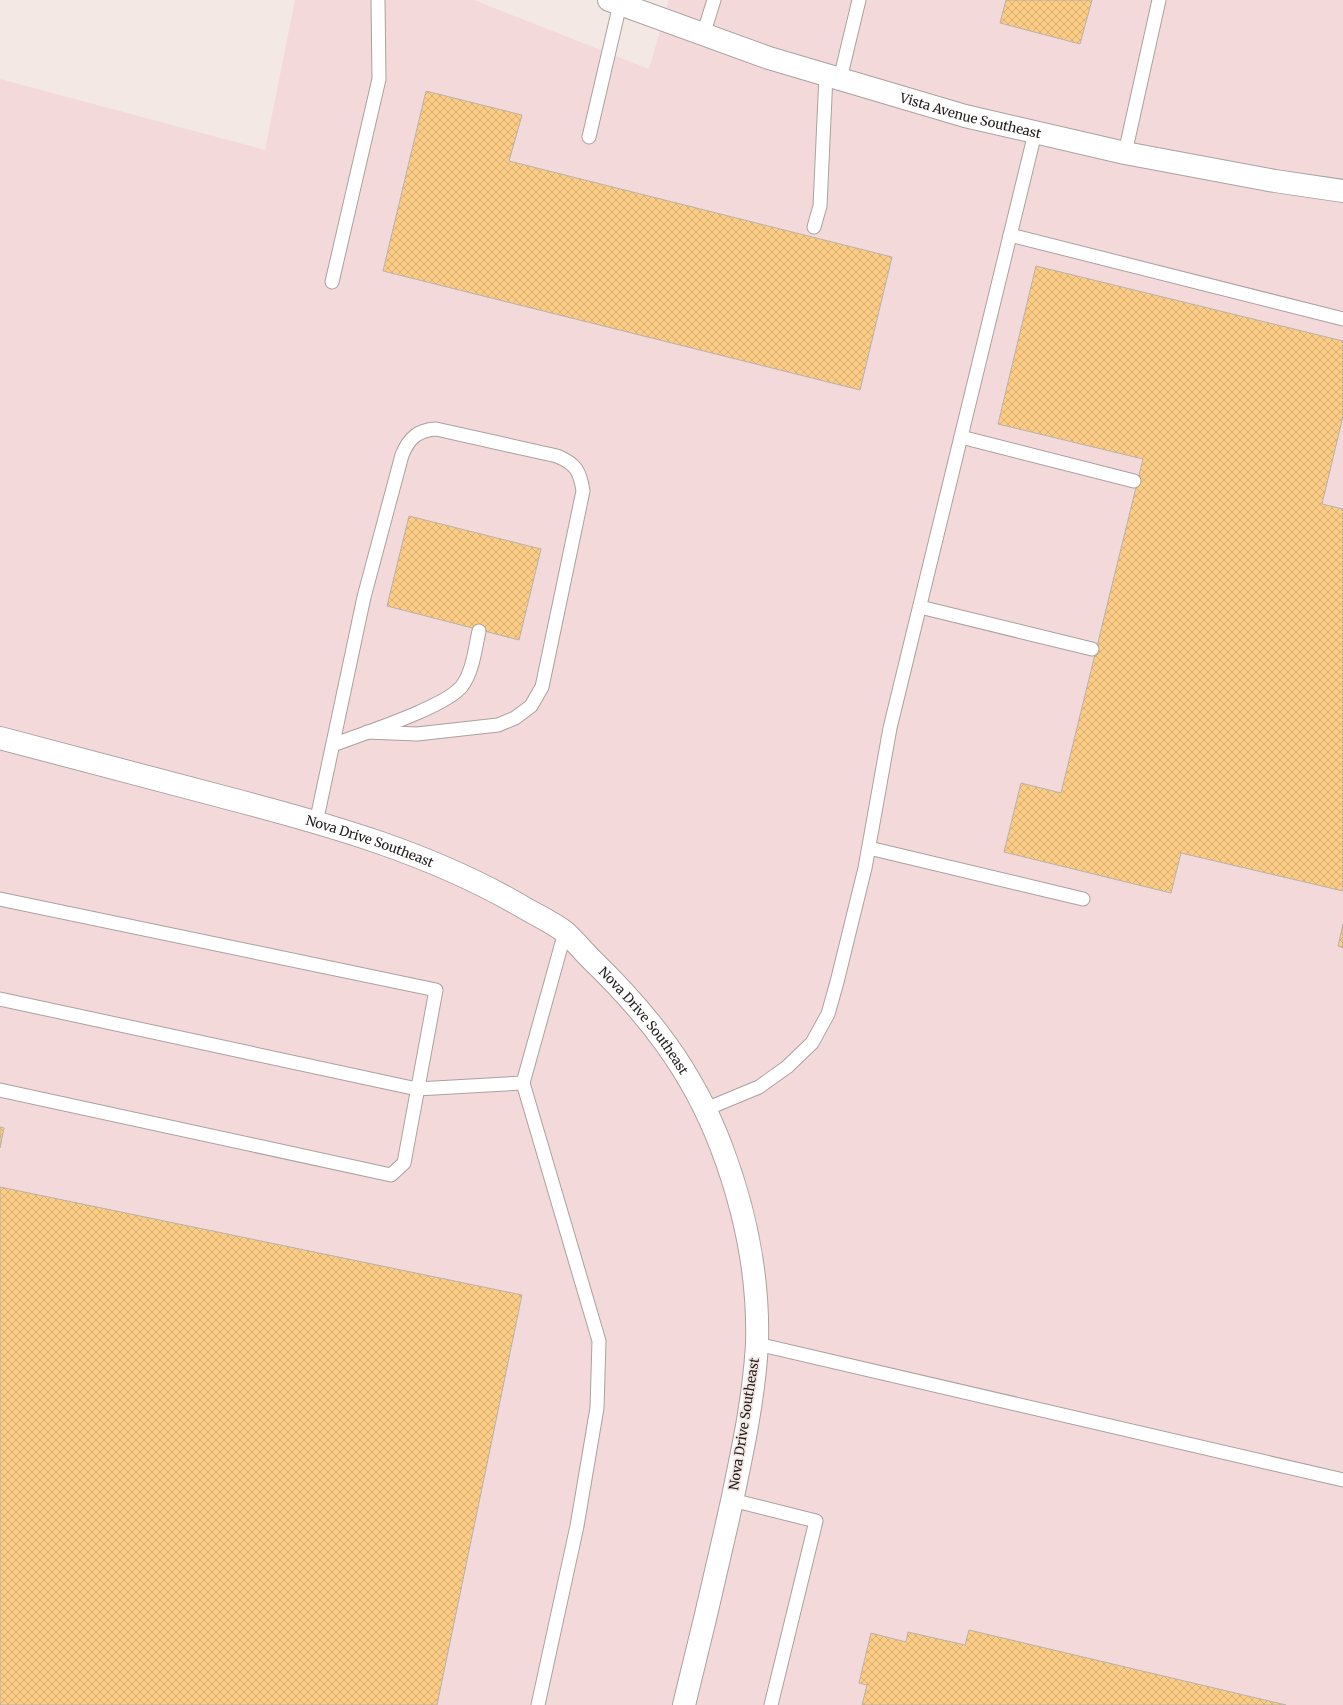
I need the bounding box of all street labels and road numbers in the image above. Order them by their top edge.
street label: Vista Avenue Southeast [897,88,1043,142]
street label: Nova Drive Southeast [304,811,436,871]
street label: Nova Drive Southeast [595,963,693,1077]
street label: Nova Drive Southeast [725,1357,763,1491]

